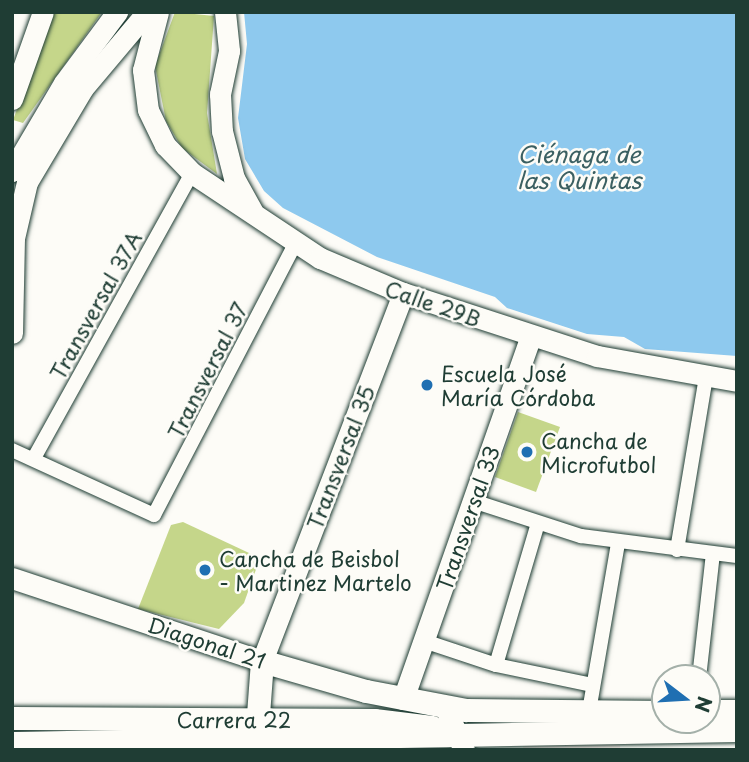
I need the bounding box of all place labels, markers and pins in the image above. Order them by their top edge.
place label: Escuela José María Córdoba [441,360,596,410]
marker: Escuela José María Córdoba [419,377,435,393]
place label: Cancha de Microfutbol [541,427,656,477]
marker: Cancha de Microfutbol [519,444,535,460]
place label: Cancha de Beisbol - Martinez Martelo [219,545,414,595]
marker: Cancha de Beisbol - Martinez Martelo [197,562,213,578]

